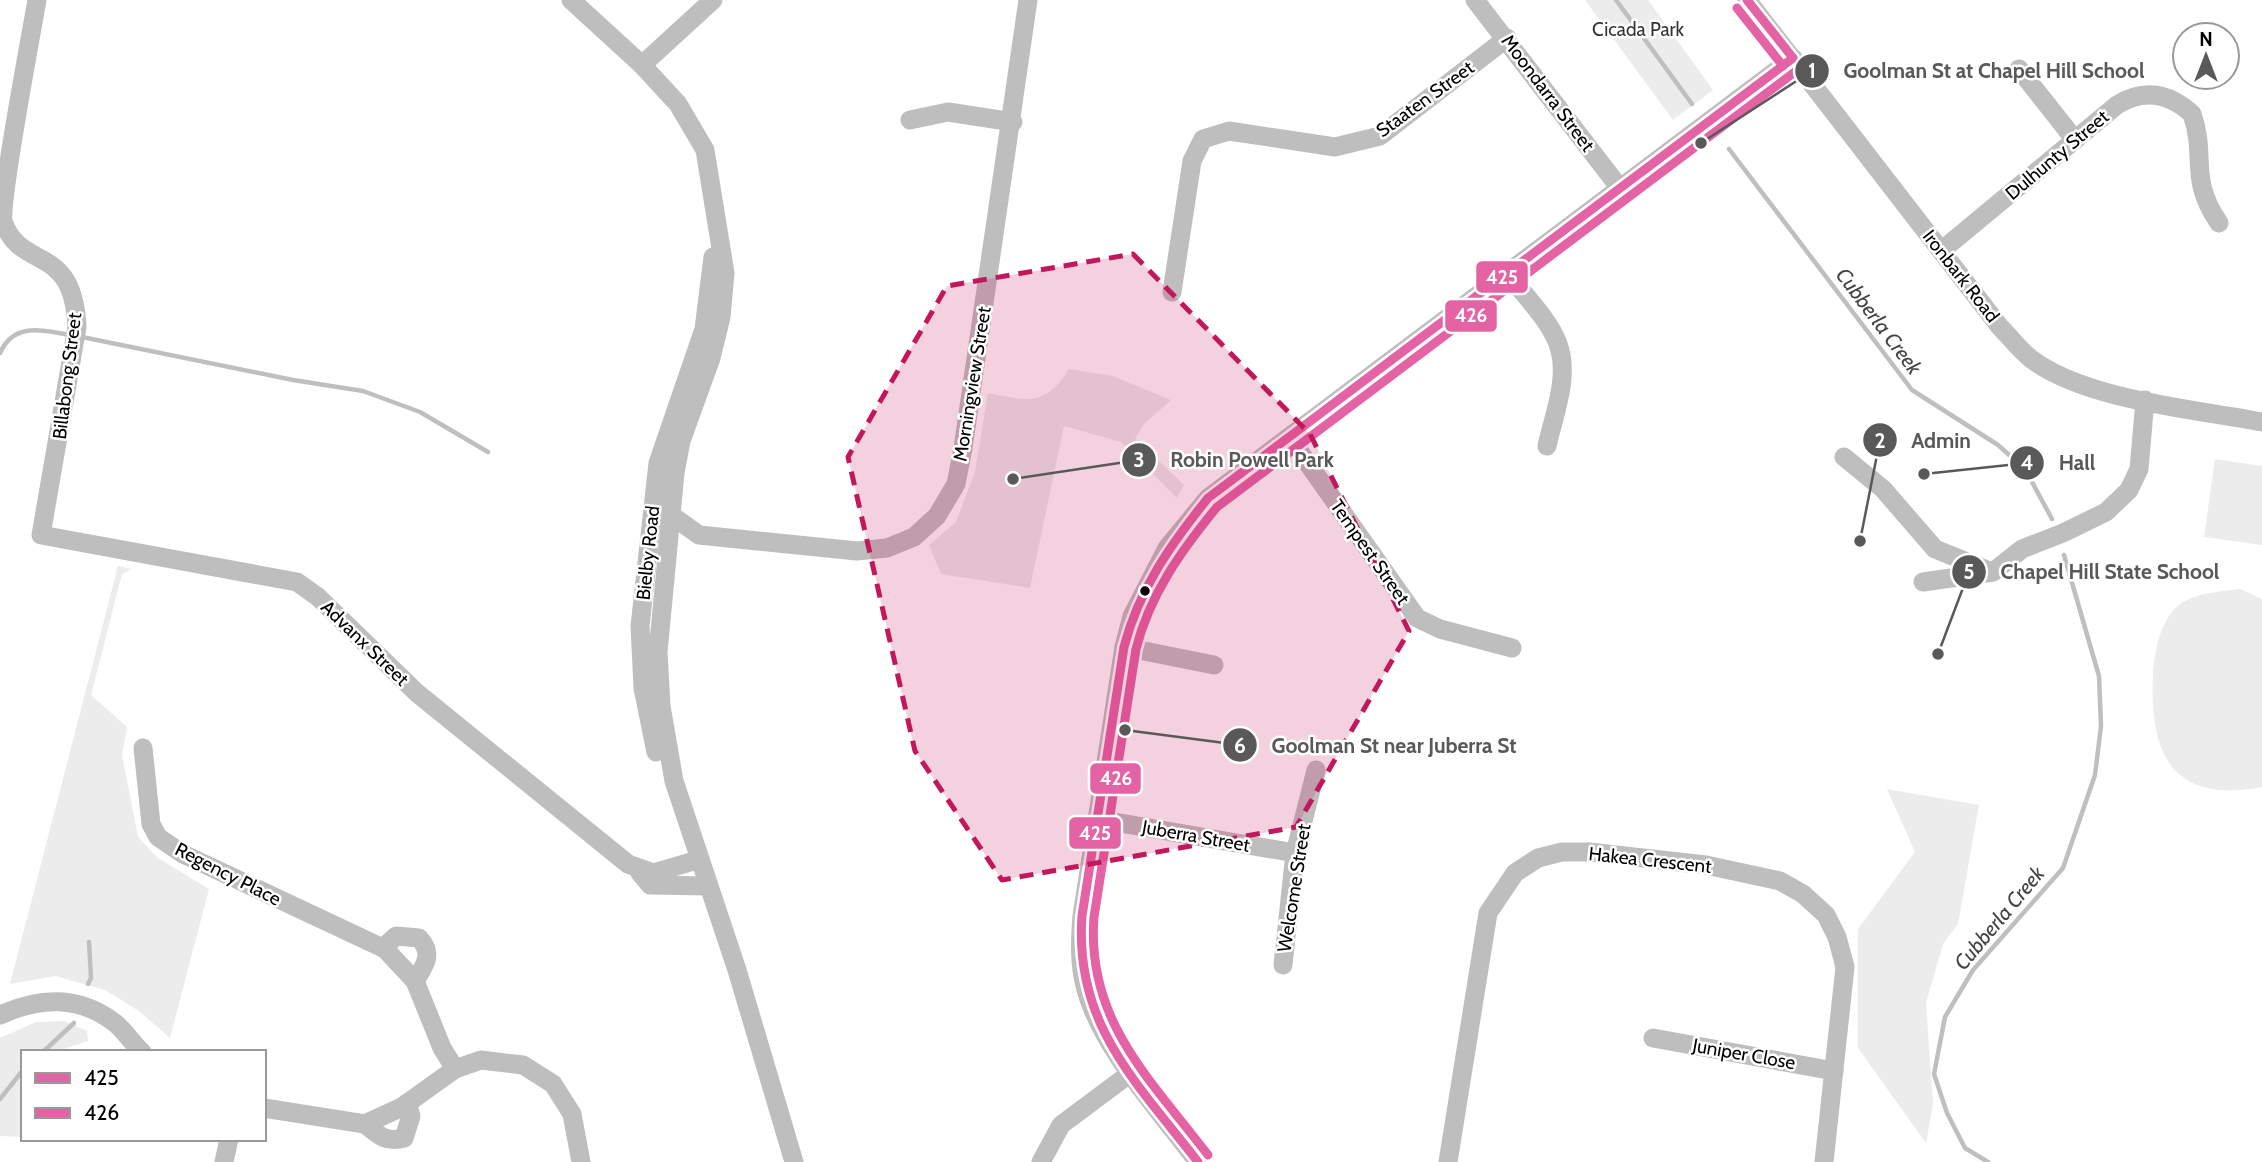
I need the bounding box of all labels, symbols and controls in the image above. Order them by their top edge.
park label: Cicada Park [1592,18,1685,41]
north arrow [2171,21,2241,91]
text: N [2199,28,2213,51]
street label: Moondarra Street [1497,30,1600,156]
callout: Goolman St at Chapel Hill School [1795,50,2159,92]
street label: Staaten Street [1372,56,1479,142]
text: 1 [1808,58,1816,83]
text: Goolman St at Chapel Hill School [1843,58,2145,83]
street label: Dulhunty Street [2001,105,2114,205]
street label: Ironbark Road [1918,225,2004,327]
line badge: 425 [1475,260,1529,294]
water label: Cubberla Creek [1831,263,1928,380]
text: 425 [1486,266,1518,289]
line badge: 426 [1444,299,1498,333]
street label: Morningview Street [948,304,996,463]
text: 426 [1455,304,1487,327]
street label: Billabong Street [48,311,86,441]
callout: Admin [1862,419,1985,461]
text: 2 [1874,428,1886,453]
text: Admin [1911,428,1971,453]
callout: Robin Powell Park [1122,439,1348,481]
callout: Hall [2010,442,2109,484]
text: 3 [1133,447,1145,472]
text: Robin Powell Park [1170,447,1335,472]
text: 4 [2020,450,2034,475]
text: Hall [2059,450,2096,475]
street label: Tempest Street [1325,495,1415,609]
street label: Bielby Road [632,505,664,601]
callout: Chapel Hill State School [1952,551,2234,593]
text: 5 [1963,559,1975,584]
text: Chapel Hill State School [2001,559,2220,584]
unlabelled marker [1138,584,1152,598]
street label: Advanx Street [316,595,414,691]
callout: Goolman St near Juberra St [1223,724,1530,766]
text: 6 [1234,733,1246,758]
text: Goolman St near Juberra St [1272,733,1516,758]
line badge: 426 [1089,762,1142,795]
text: 426 [1100,767,1132,790]
street label: Juberra Street [1139,815,1252,857]
line badge: 425 [1068,816,1122,850]
text: 425 [1079,822,1111,845]
street label: Welcome Street [1272,822,1316,954]
street label: Regency Place [171,837,285,911]
street label: Hakea Crescent [1587,842,1713,878]
water label: Cubberla Creek [1949,861,2050,975]
street label: Juniper Close [1690,1033,1797,1074]
legend [21,1050,266,1141]
text: 425 [84,1065,119,1090]
text: 426 [84,1100,119,1125]

